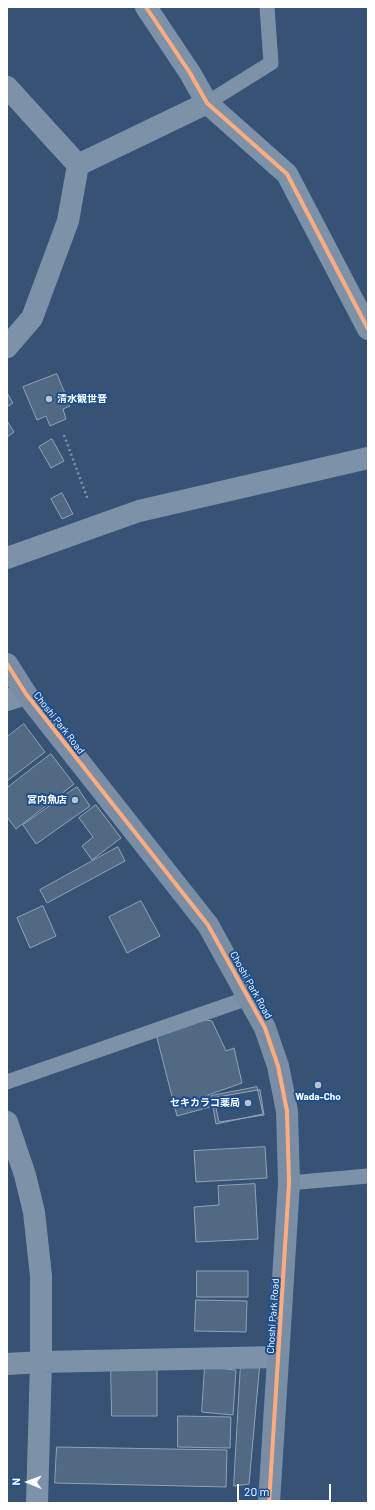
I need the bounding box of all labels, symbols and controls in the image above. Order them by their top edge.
place label: 清水観世音 [57,393,107,405]
marker: 清水観世音 [44,394,54,404]
street label: Choshi Park Road [31,690,87,756]
place label: 宮内魚店 [27,794,67,806]
marker: 宮内魚店 [70,795,80,805]
street label: Choshi Park Road [227,949,275,1021]
marker: Wada-Cho [313,1080,323,1090]
place label: Wada-Cho [295,1091,341,1103]
place label: セキカラコ薬局 [170,1097,240,1109]
marker: セキカラコ薬局 [243,1098,253,1108]
street label: Choshi Park Road [264,1278,282,1354]
north arrow [8,1462,48,1502]
scale bar [239,1476,333,1502]
text: N [9,1478,22,1486]
text: 20 m [244,1484,270,1498]

